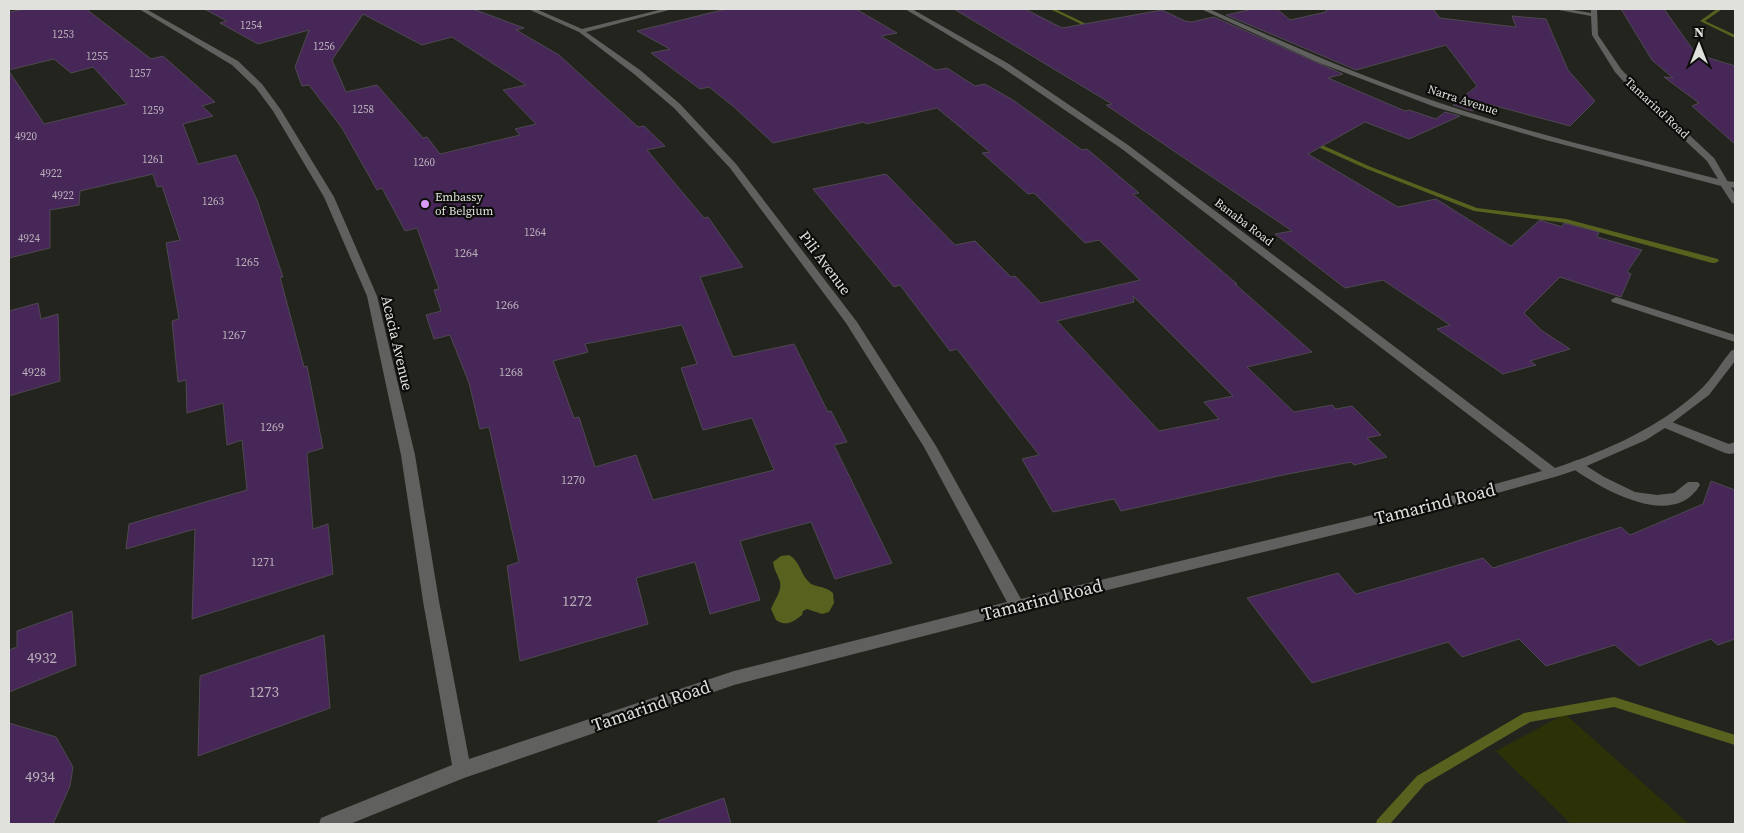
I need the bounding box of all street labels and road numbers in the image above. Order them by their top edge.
street label: Tamarind Road [1621,74,1693,142]
street label: Narra Avenue [1426,81,1500,119]
street label: Banaba Road [1211,195,1277,250]
street label: Pili Avenue [794,226,857,299]
street label: Acacia Avenue [376,293,419,393]
street label: Tamarind Road [1372,476,1498,531]
street label: Tamarind Road [979,572,1105,627]
street label: Tamarind Road [588,674,713,737]

